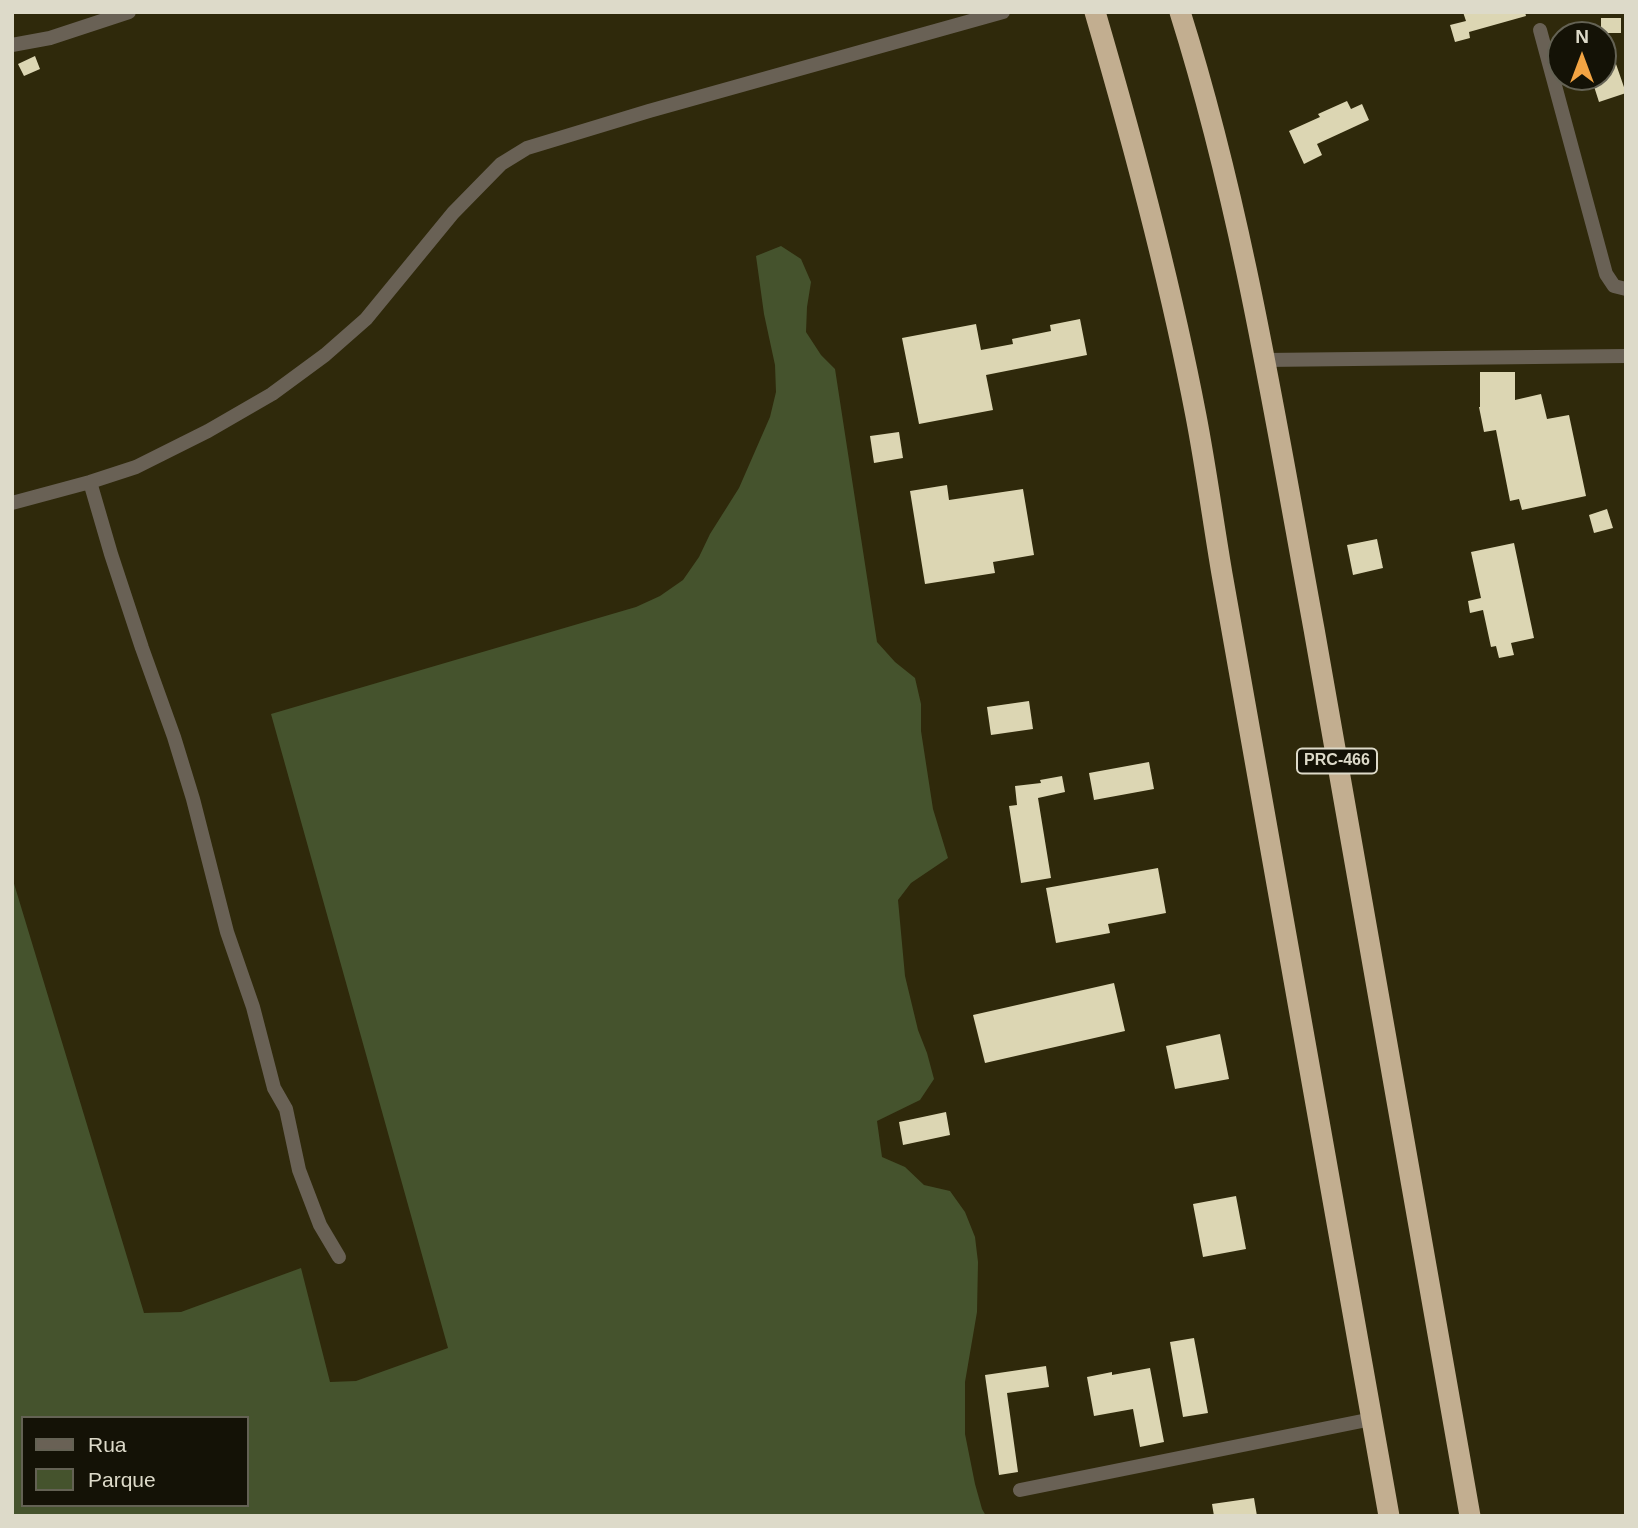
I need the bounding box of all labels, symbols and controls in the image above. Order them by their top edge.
north arrow [1547,21,1617,91]
text: N [1575,26,1589,47]
road number: PRC-466 [1297,748,1377,774]
legend [21,1416,248,1507]
text: Rua [88,1433,127,1456]
text: Parque [88,1468,156,1491]

